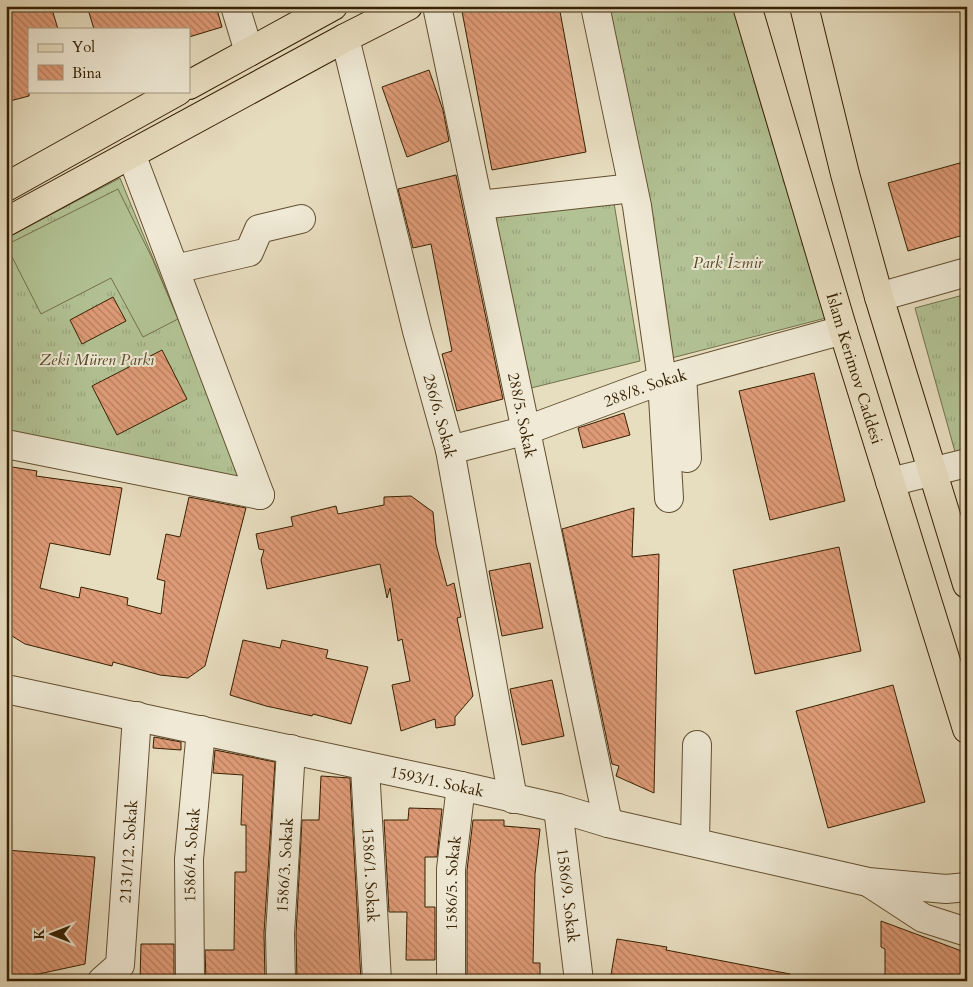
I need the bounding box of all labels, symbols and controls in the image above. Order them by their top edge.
legend [28,28,190,92]
text: Yol [72,37,95,57]
text: Bina [72,63,102,83]
park label: Park İzmir [693,252,764,274]
street label: İslam Kerimov Caddesi [821,290,888,447]
park label: Zeki Müren Parkı [40,349,155,371]
street label: 288/8. Sokak [600,364,690,413]
street label: 288/5. Sokak [502,370,541,461]
street label: 286/6. Sokak [417,371,461,461]
street label: 1593/1. Sokak [388,761,486,803]
street label: 2131/12. Sokak [114,799,143,904]
street label: 1586/4. Sokak [179,806,206,903]
street label: 1586/3. Sokak [271,817,299,913]
street label: 1586/1. Sokak [356,827,384,924]
street label: 1586/5. Sokak [441,834,467,931]
street label: 1586/9. Sokak [551,847,584,945]
north arrow [28,910,78,960]
text: K [30,928,49,940]

